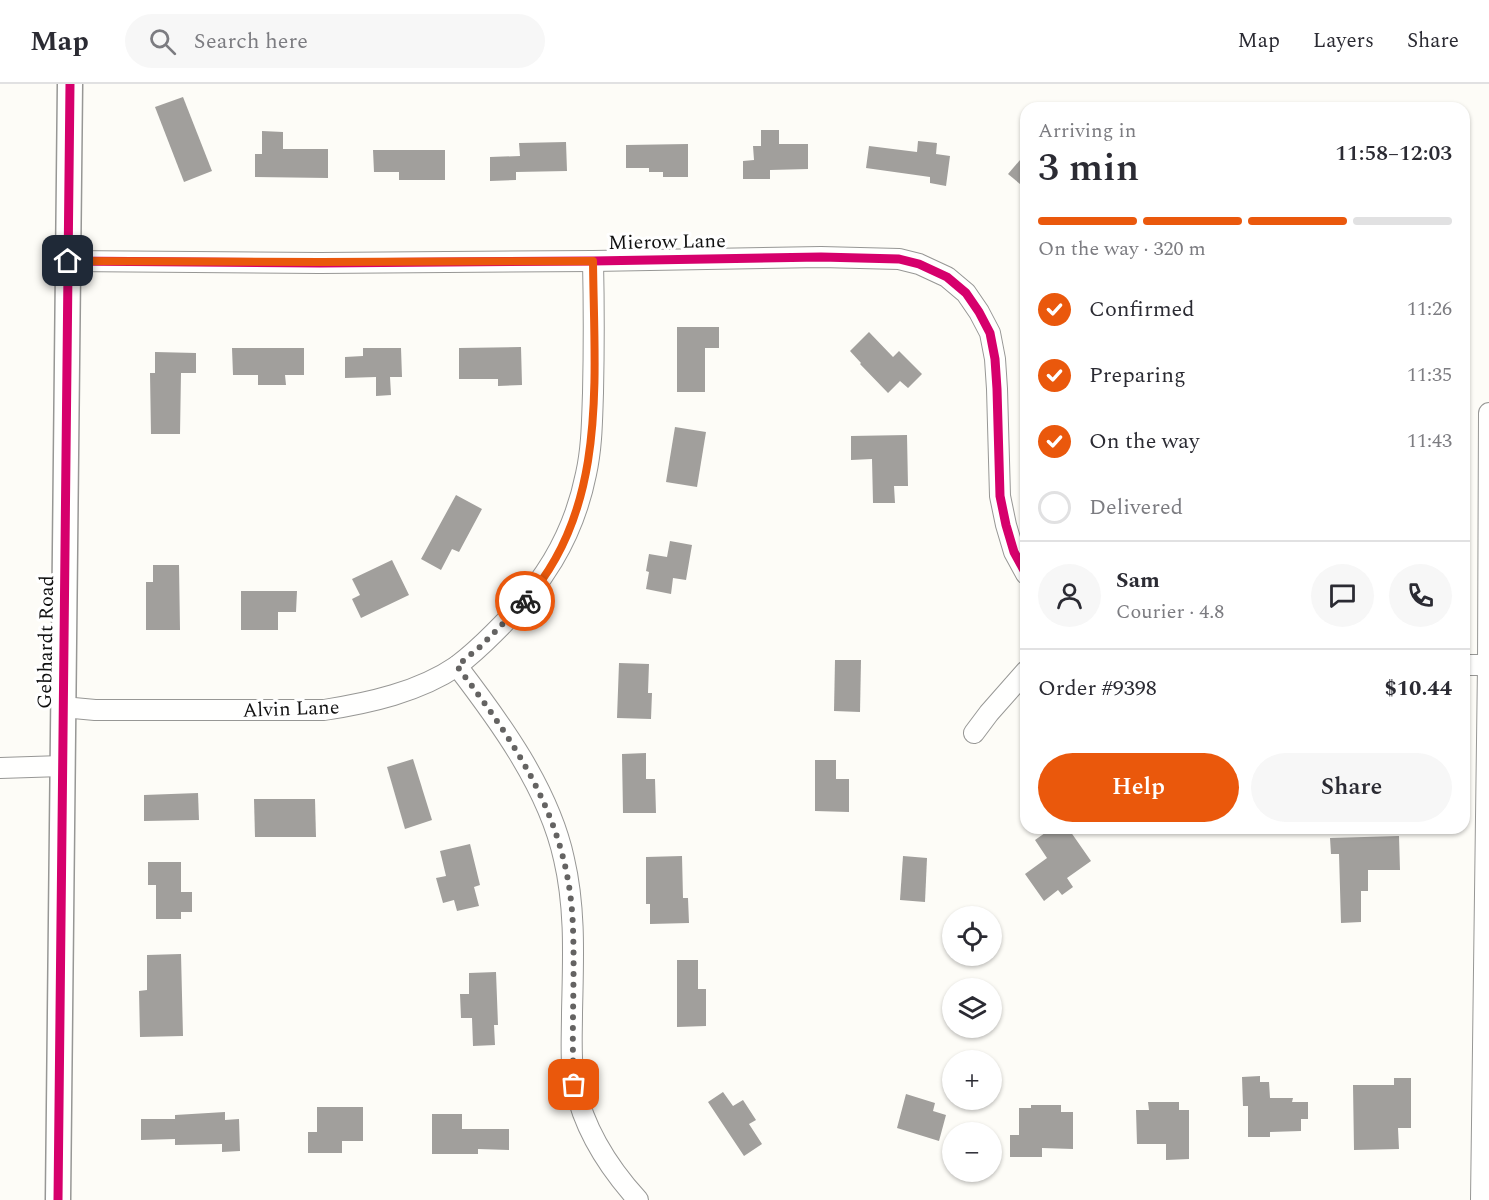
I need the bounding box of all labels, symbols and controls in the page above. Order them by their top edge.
search box [125,14,545,68]
text: Map [30,20,89,63]
icon: search [146,25,179,58]
text: Search here [194,25,308,58]
text: Map [1238,25,1280,57]
text: Layers [1313,25,1374,57]
text: Share [1407,25,1459,57]
text: Arriving in [1038,116,1136,146]
text: 11:58–12:03 [1335,137,1452,170]
text: 3 min [1038,139,1139,198]
street label: Mierow Lane [608,226,726,258]
text: On the way · 320 m [1038,234,1206,264]
pin [42,235,93,286]
icon: home [51,244,84,277]
icon: check [1038,293,1071,326]
text: Confirmed [1089,293,1195,326]
text: 11:26 [1407,294,1452,324]
icon: check [1038,359,1071,392]
text: Preparing [1089,359,1186,392]
text: 11:35 [1407,360,1452,390]
icon: check [1038,425,1071,458]
text: On the way [1089,425,1200,458]
text: 11:43 [1407,426,1452,456]
text: Delivered [1089,491,1183,524]
button: person [1038,564,1101,627]
text: Sam [1116,564,1160,597]
button: chat [1311,564,1374,627]
button: phone [1389,564,1452,627]
courier [495,571,555,631]
street label: Gebhardt Road [30,575,62,709]
icon: bike [509,585,542,618]
text: Courier · 4.8 [1116,597,1224,627]
text: Order #9398 [1038,672,1157,705]
text: $10.44 [1384,672,1452,705]
street label: Alvin Lane [242,692,340,726]
button: Help [1038,753,1239,822]
button: Share [1251,753,1452,822]
map controls [942,906,1002,1182]
button: locate [942,906,1002,966]
button: layers [942,978,1002,1038]
button: + [942,1050,1002,1110]
pin [548,1059,599,1110]
icon: bag [557,1068,590,1101]
button: − [942,1122,1002,1182]

